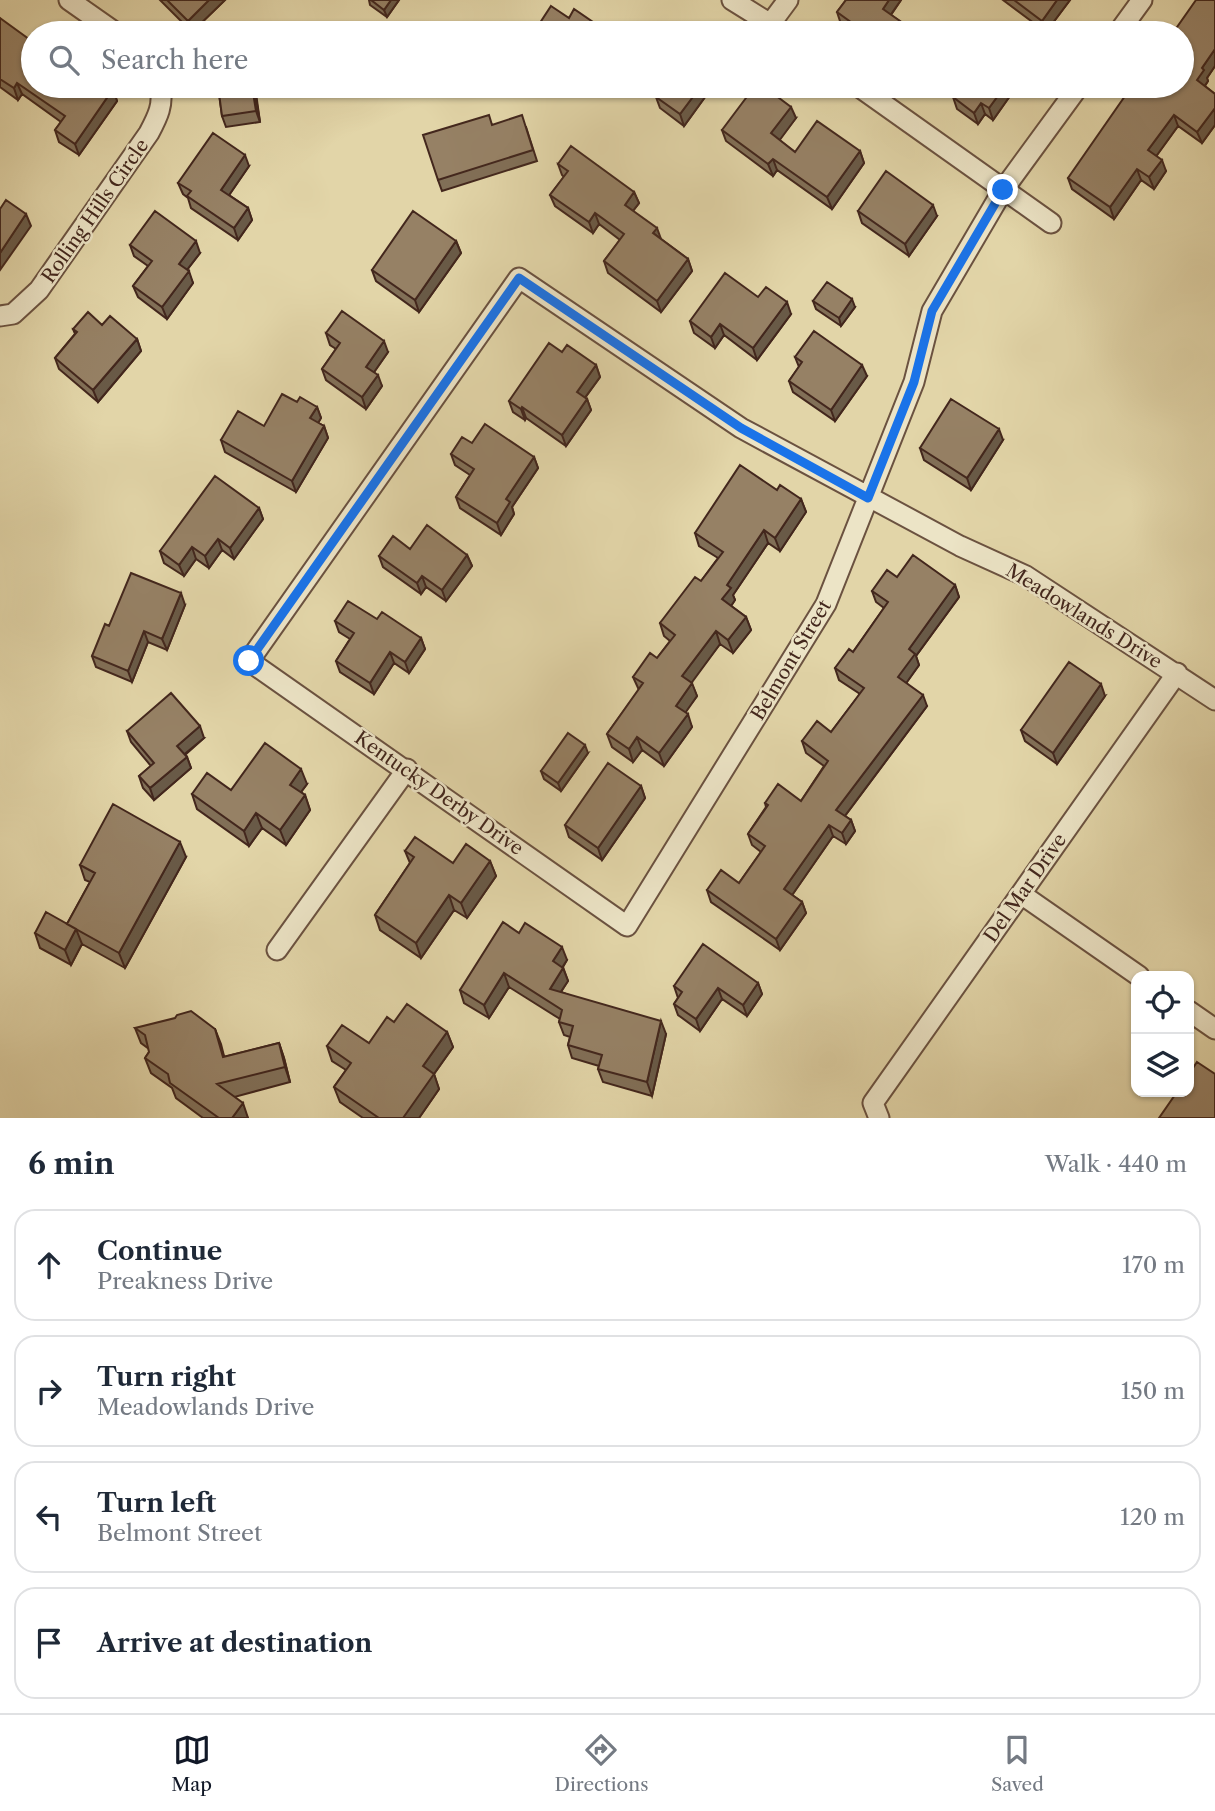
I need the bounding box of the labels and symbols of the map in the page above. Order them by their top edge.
street label: Rolling Hills Circle [37,135,153,287]
route end [987,174,1018,205]
street label: Meadowlands Drive [1002,559,1166,673]
street label: Belmont Street [746,595,836,724]
route start [233,645,264,676]
street label: Kentucky Derby Drive [350,726,528,860]
street label: Del Mar Drive [979,829,1071,947]

